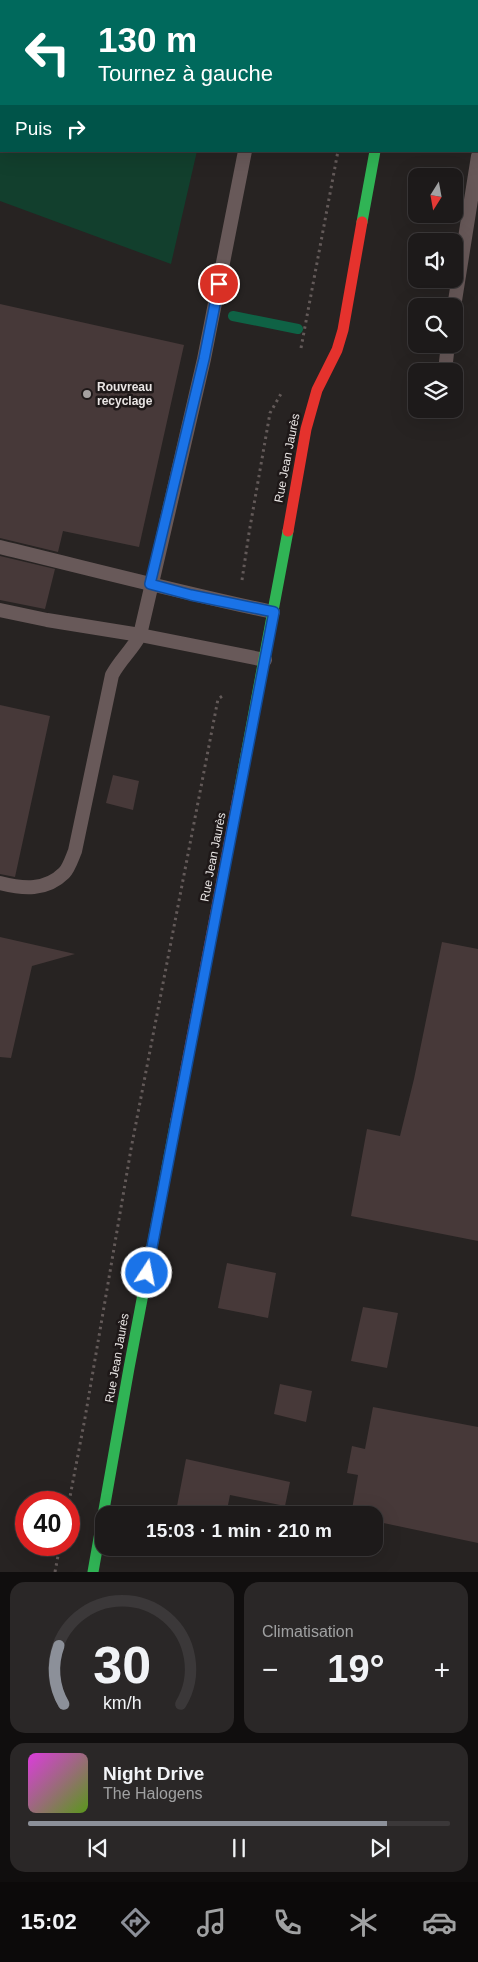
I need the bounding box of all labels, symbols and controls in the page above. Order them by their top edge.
icon: left [15,20,80,85]
text: 130 m [98,20,197,59]
text: Tournez à gauche [98,61,273,86]
icon: right [62,115,90,143]
text: Puis [15,118,52,139]
north arrow [408,168,462,222]
map controls [408,168,463,418]
button: sound [408,233,463,288]
pin [198,263,240,305]
icon: arrive [205,270,233,298]
button: search [408,298,463,353]
button: layers [408,363,463,418]
place label: Rouvreau recyclage [97,380,153,408]
marker: Rouvreau recyclage [81,388,93,400]
street label: Rue Jean Jaurès [271,412,303,504]
street label: Rue Jean Jaurès [197,811,229,903]
position arrow [120,1246,172,1298]
street label: Rue Jean Jaurès [102,1312,132,1404]
speed limit sign: 40 [15,1491,80,1556]
text: 15:03 · 1 min · 210 m [146,1520,332,1541]
text: Climatisation [262,1623,354,1640]
text: 30 [93,1636,151,1694]
text: 19° [327,1648,385,1690]
text: − [262,1654,278,1685]
text: + [434,1654,450,1685]
text: km/h [103,1693,141,1713]
text: Night Drive [103,1763,204,1784]
text: The Halogens [103,1785,203,1802]
icon: previous [84,1834,112,1862]
icon: pause [225,1834,253,1862]
icon: next [366,1834,394,1862]
icon: directions [118,1905,153,1940]
icon: music [194,1905,229,1940]
icon: phone [270,1905,305,1940]
icon: climate [346,1905,381,1940]
icon: car [422,1905,457,1940]
text: 15:02 [21,1909,77,1934]

